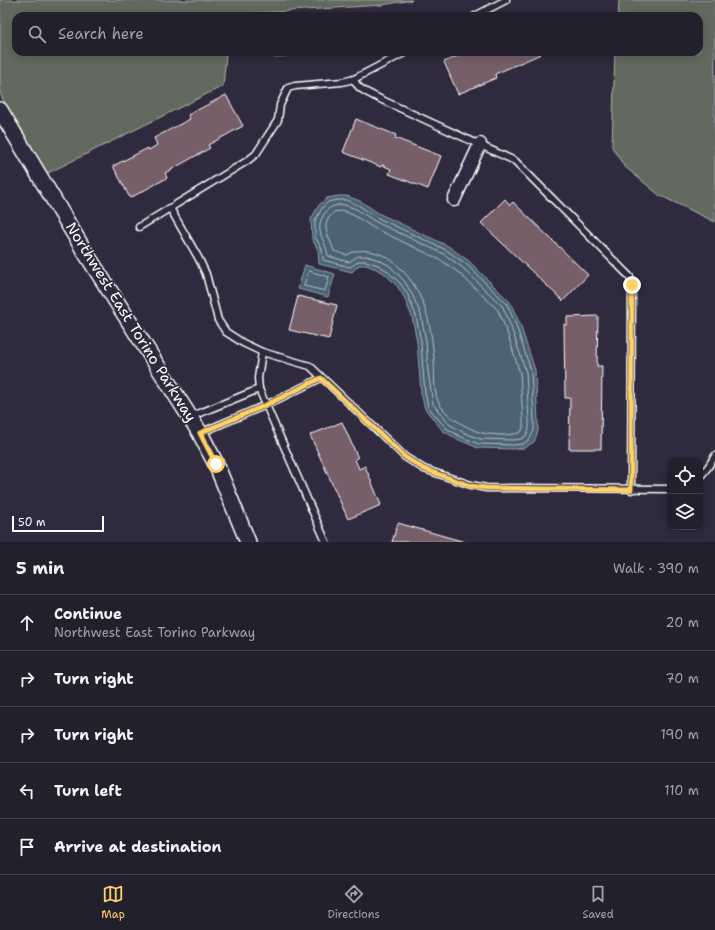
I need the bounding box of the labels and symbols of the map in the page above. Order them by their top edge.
street label: Northwest East Torino Parkway [61,218,201,426]
route end [623,276,641,294]
route start [207,455,225,473]
scale bar [12,514,104,533]

